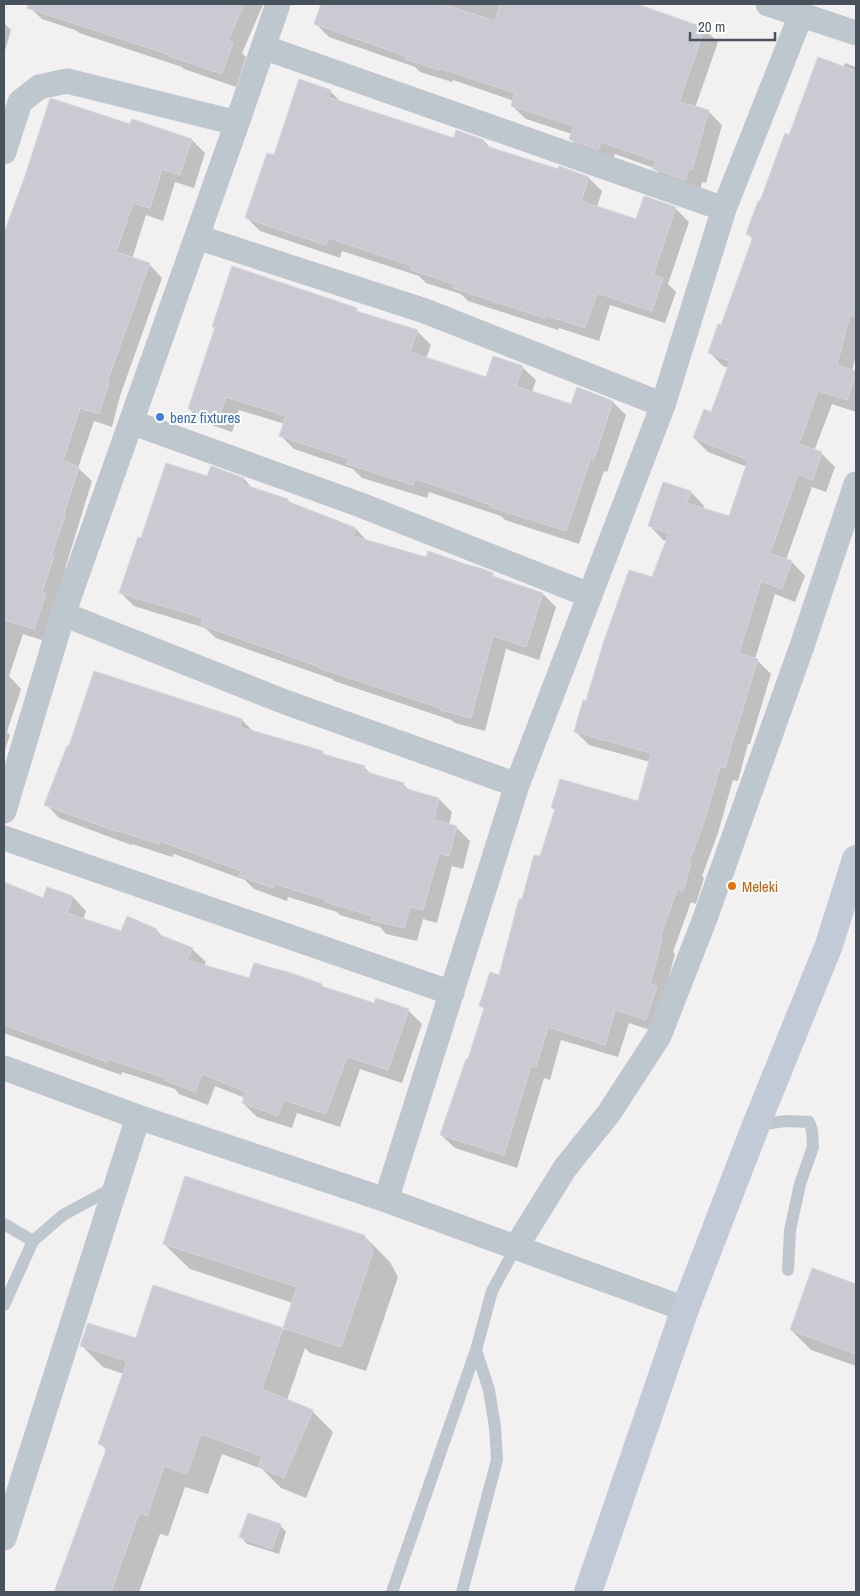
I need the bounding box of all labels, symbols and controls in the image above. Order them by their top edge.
scale bar [690,10,775,42]
text: 20 m [698,16,725,37]
place label: benz fixtures [170,407,240,428]
marker: benz fixtures [154,411,166,423]
place label: Meleki [742,876,778,897]
marker: Meleki [726,880,738,892]

